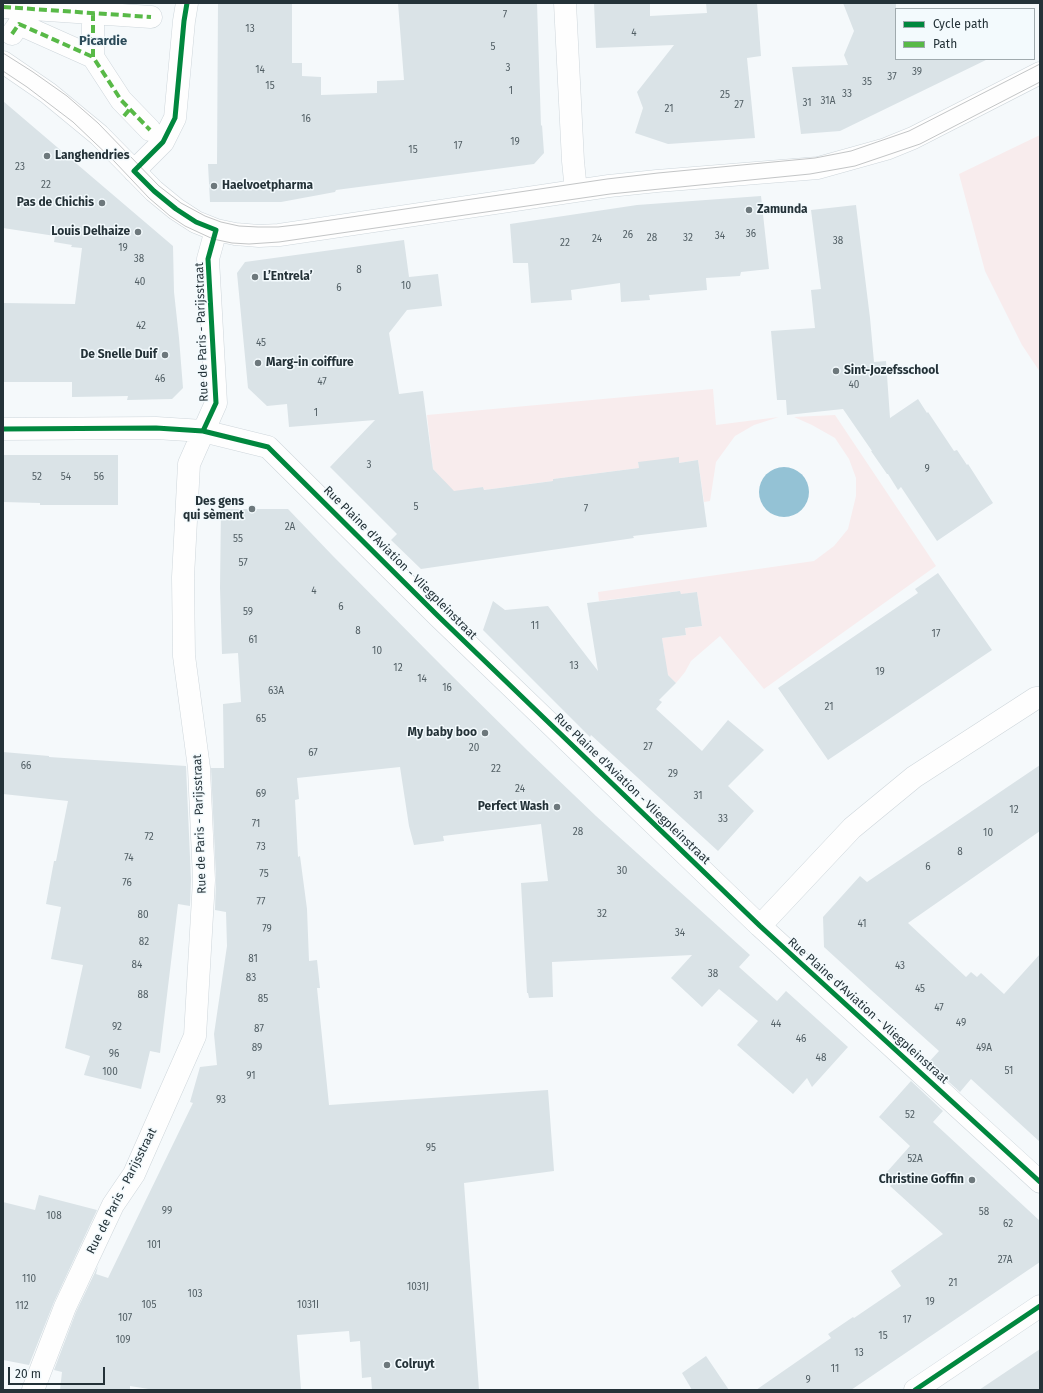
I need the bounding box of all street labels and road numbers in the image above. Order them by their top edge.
street label: Rue de Paris - Parijsstraat [192,262,212,402]
street label: Rue Plaine d'Aviation - Vliegpleinstraat [320,483,480,643]
street label: Rue Plaine d'Aviation - Vliegpleinstraat [551,710,713,868]
street label: Rue de Paris - Parijsstraat [190,754,210,894]
street label: Rue Plaine d'Aviation - Vliegpleinstraat [785,935,951,1087]
street label: Rue de Paris - Parijsstraat [84,1125,160,1257]

